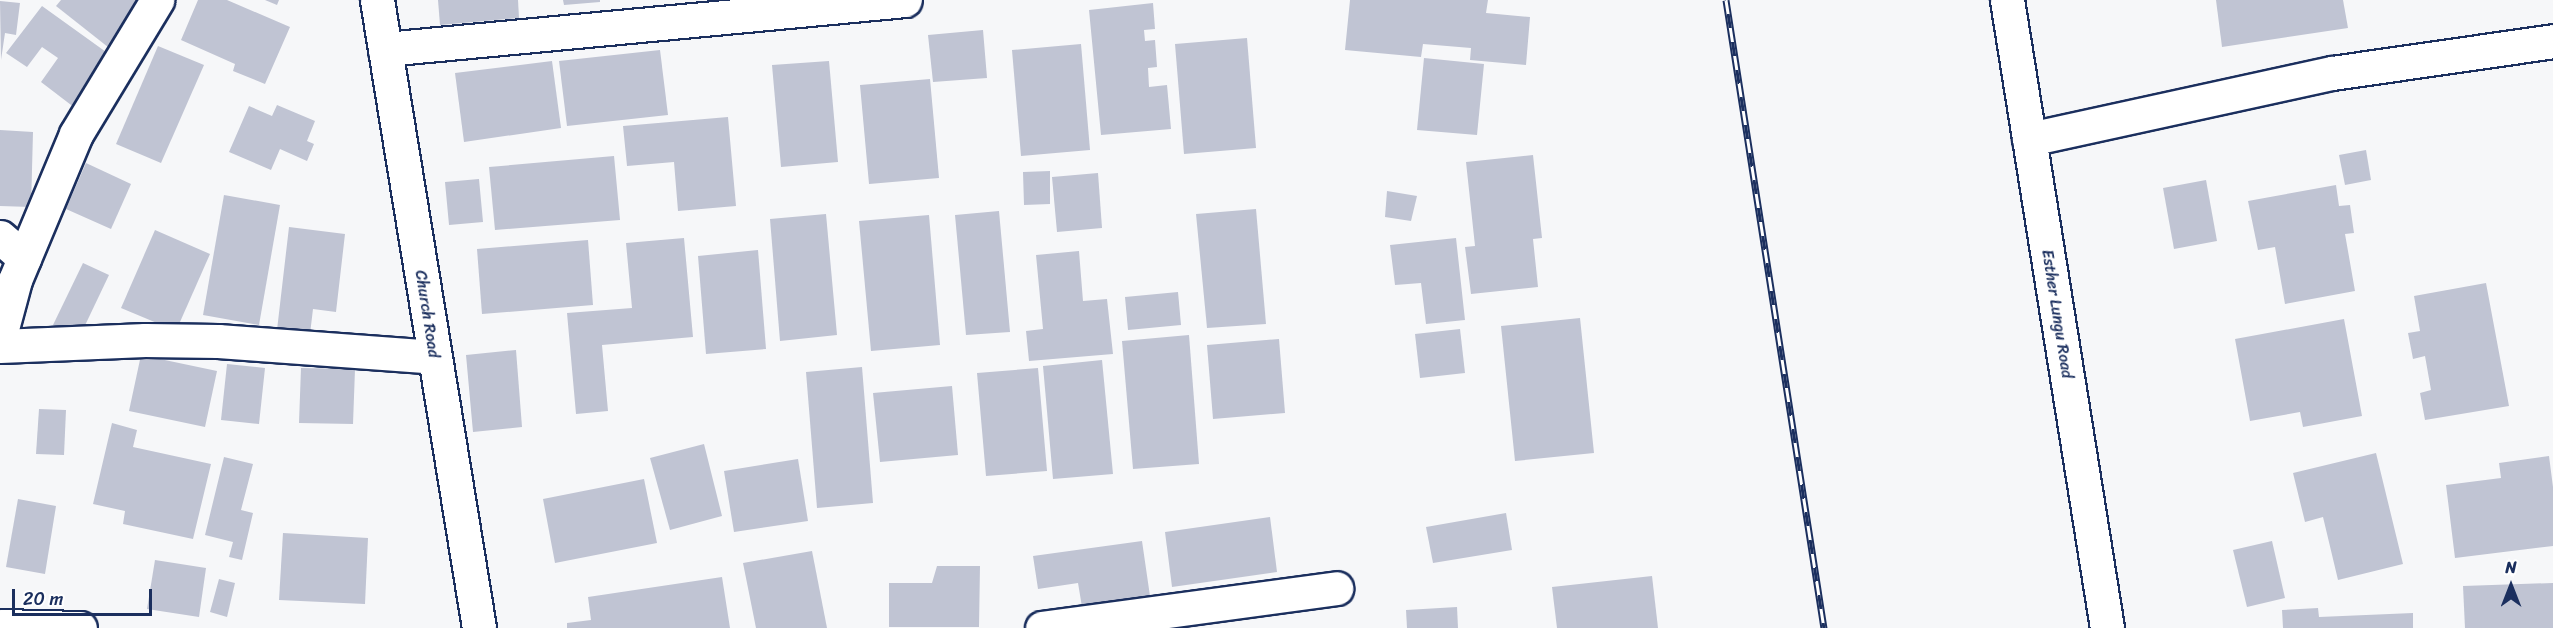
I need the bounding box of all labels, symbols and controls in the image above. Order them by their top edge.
street label: Esther Lungu Road [2037,248,2077,380]
street label: Church Road [411,269,443,359]
text: N [2505,553,2517,582]
north arrow [2481,556,2541,616]
scale bar [15,577,154,615]
text: 20 m [23,583,63,615]

